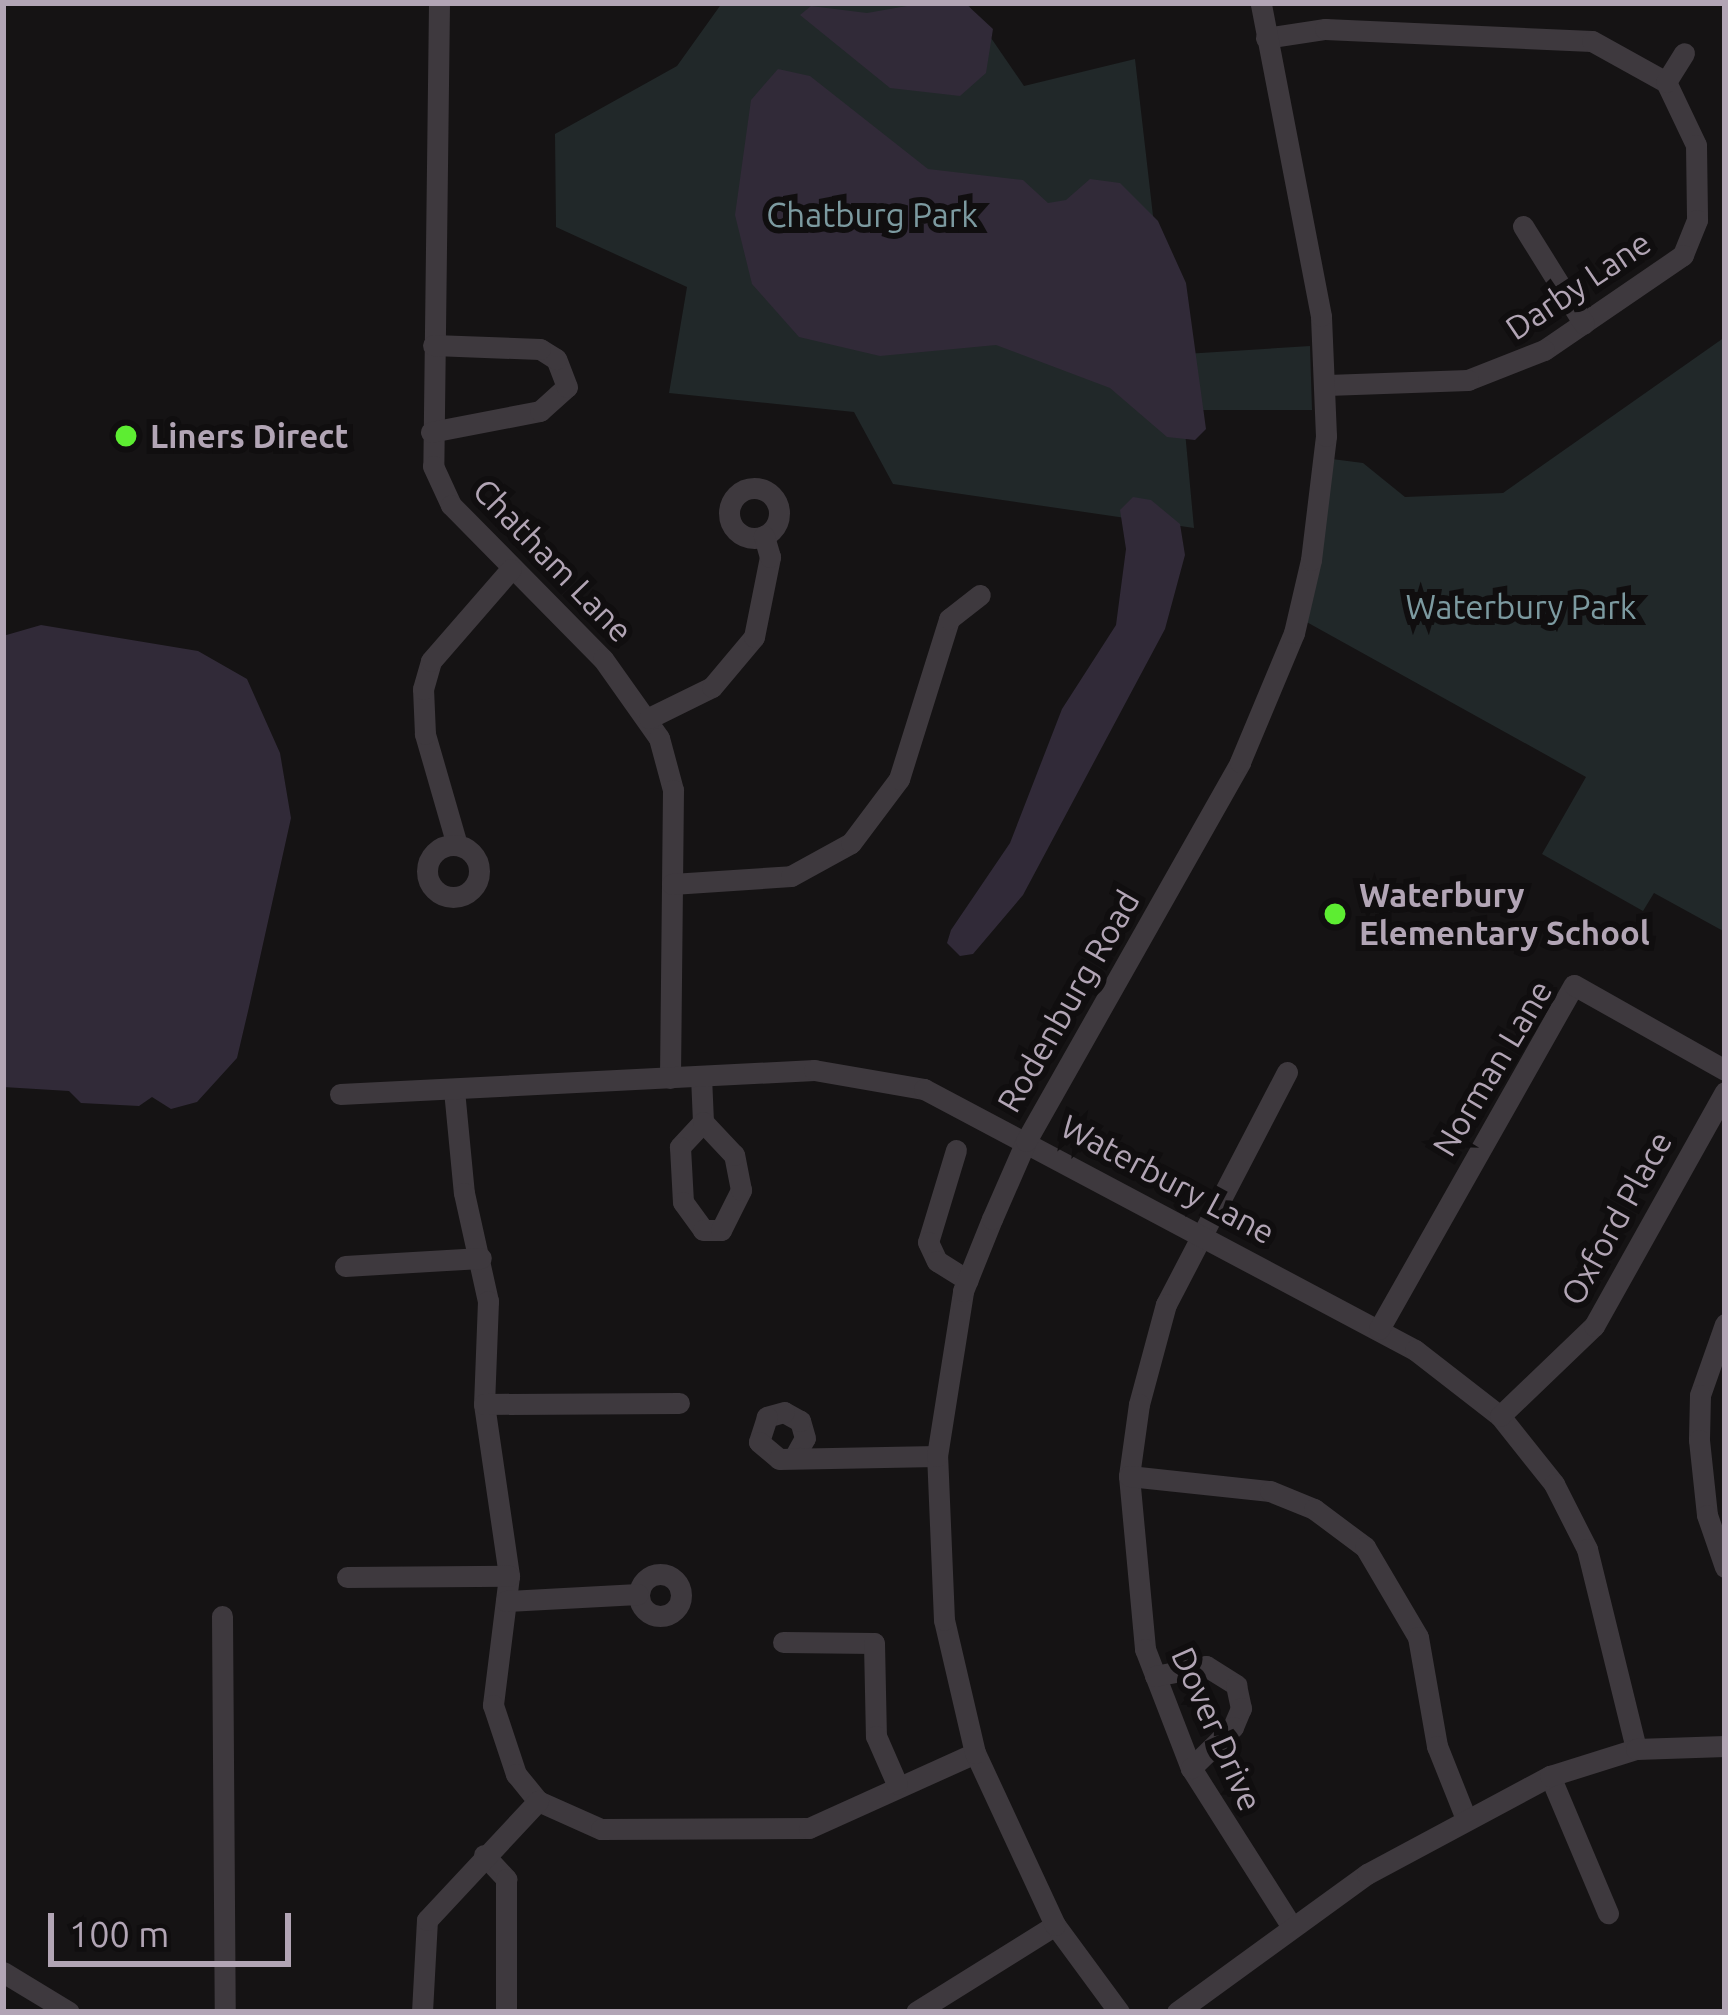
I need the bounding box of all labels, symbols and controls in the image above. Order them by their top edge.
park label: Chatburg Park [766,195,978,235]
street label: Darby Lane [1498,222,1658,348]
place label: Liners Direct [150,416,349,456]
marker: Liners Direct [113,423,139,449]
street label: Chatham Lane [465,470,641,650]
park label: Waterbury Park [1406,587,1636,627]
place label: Waterbury Elementary School [1359,875,1650,953]
street label: Rodenburg Road [989,883,1147,1119]
marker: Waterbury Elementary School [1322,901,1348,927]
street label: Norman Lane [1424,973,1560,1163]
street label: Waterbury Lane [1054,1106,1282,1252]
street label: Oxford Place [1552,1124,1680,1312]
street label: Dover Drive [1163,1641,1271,1817]
scale bar [54,1889,297,1963]
text: 100 m [69,1913,169,1954]

